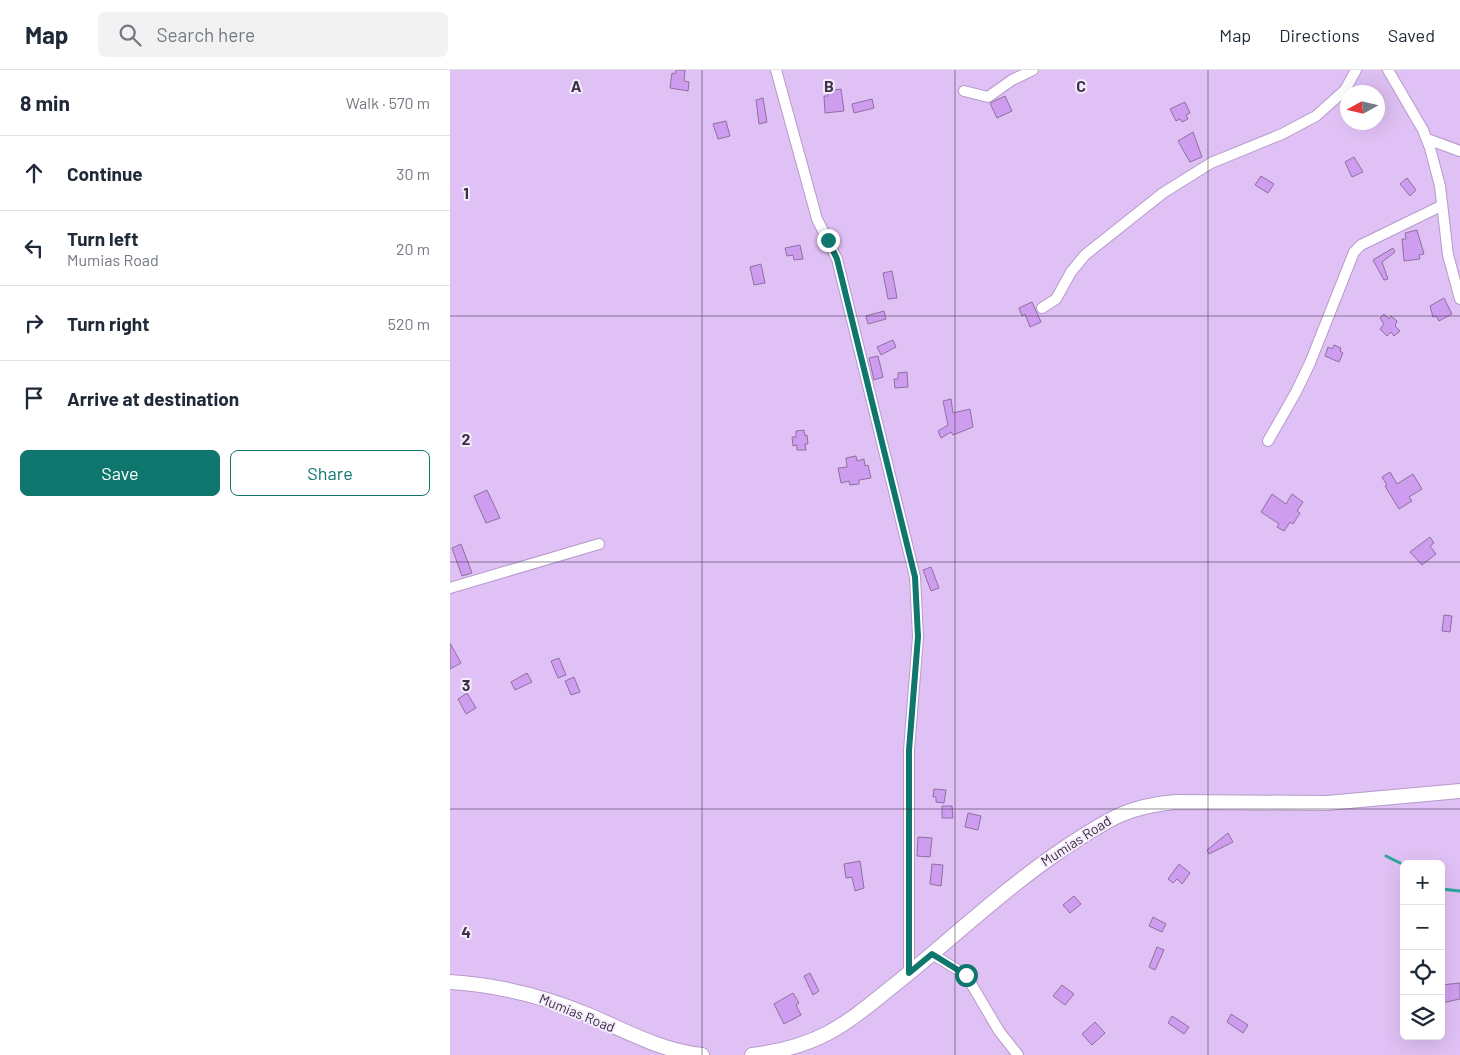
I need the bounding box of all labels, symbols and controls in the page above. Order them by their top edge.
search box [98,12,448,57]
text: Map [25,20,68,49]
icon: search [116,21,144,49]
text: Search here [156,23,255,46]
text: Map [1219,24,1251,46]
text: Directions [1279,24,1360,46]
text: Saved [1388,24,1435,46]
text: A [571,76,582,95]
text: B [824,76,834,95]
text: C [1076,76,1086,95]
north arrow [1340,85,1385,130]
text: 8 min [20,90,70,115]
text: Walk · 570 m [346,93,430,112]
icon: ahead [20,159,48,187]
text: Continue [67,162,143,185]
text: 30 m [396,164,430,183]
text: 1 [463,183,469,202]
text: Turn left [67,227,138,250]
route end [817,229,840,252]
icon: left [20,234,48,262]
text: 20 m [396,239,430,258]
text: Mumias Road [67,250,159,269]
icon: right [20,309,48,337]
text: Turn right [67,312,149,335]
text: 520 m [388,314,430,333]
icon: arrive [20,384,48,412]
text: Arrive at destination [67,387,239,410]
text: 2 [462,429,471,448]
button: Save [20,450,220,496]
button: Share [230,450,430,496]
text: 3 [462,675,470,694]
street label: Mumias Road [1037,812,1114,870]
map controls [1400,860,1445,1040]
button: + [1400,860,1445,905]
button: − [1400,905,1445,950]
text: 4 [461,922,471,941]
button: locate [1400,950,1445,995]
route start [955,964,978,987]
street label: Mumias Road [537,990,618,1035]
button: layers [1400,995,1445,1040]

